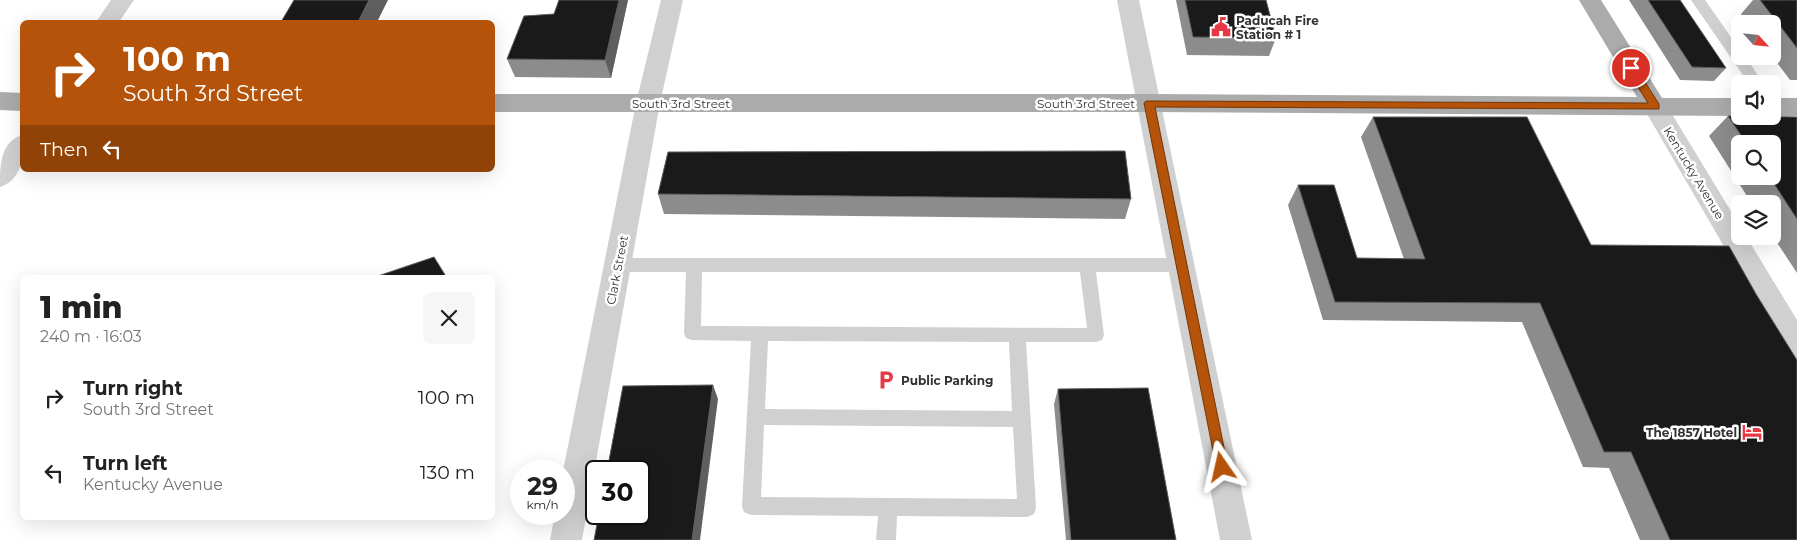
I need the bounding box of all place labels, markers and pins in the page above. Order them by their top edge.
place label: Paducah Fire Station # 1 [1236,13,1319,42]
public building icon: Paducah Fire Station # 1 [1210,16,1232,38]
pin [1610,47,1652,89]
parking icon: Public Parking [875,369,897,391]
place label: Public Parking [901,373,993,388]
hotel icon: The 1857 Hotel [1741,421,1763,443]
place label: The 1857 Hotel [1646,425,1737,440]

